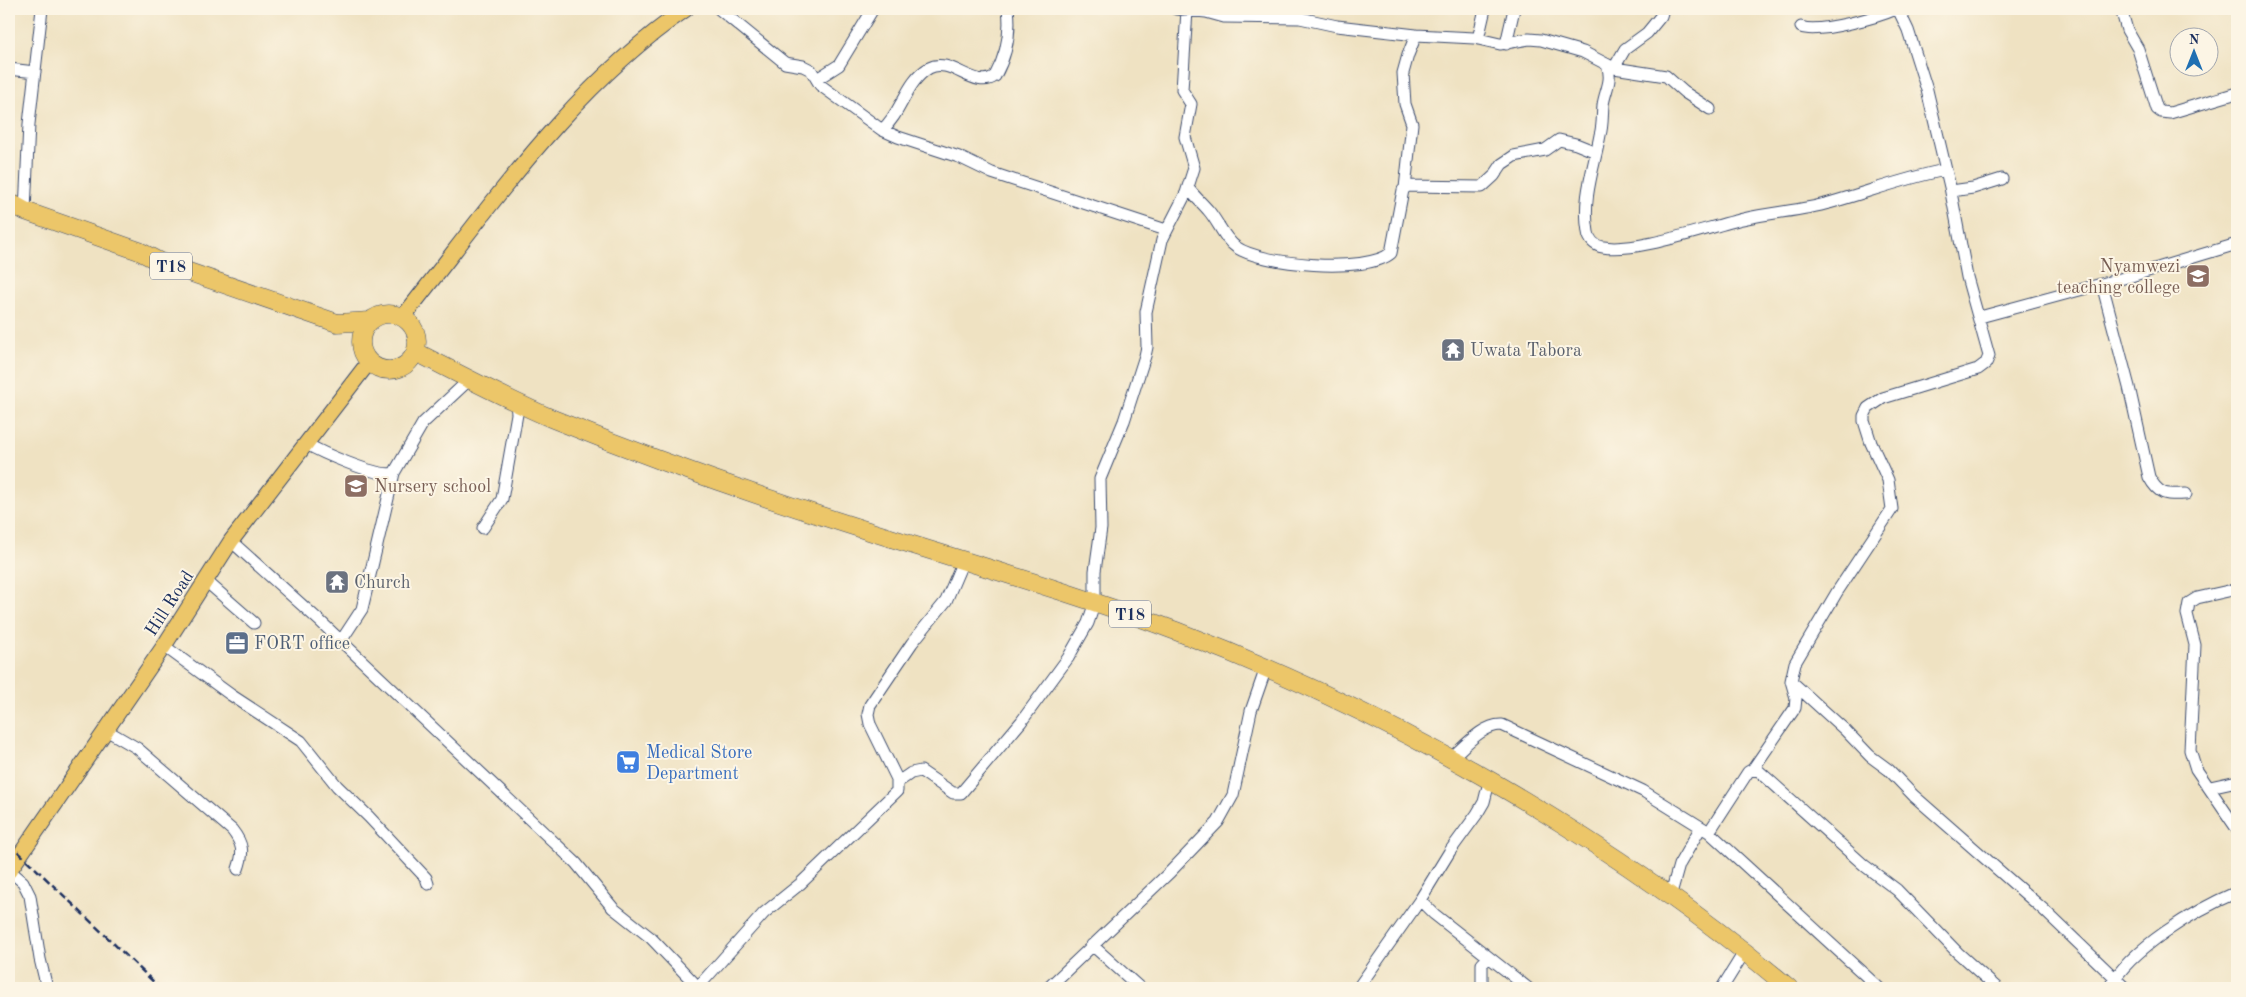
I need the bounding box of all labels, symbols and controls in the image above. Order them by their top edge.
north arrow [2168,28,2218,78]
text: N [2189,33,2200,47]
road number: T18 [150,252,192,280]
place label: Nyamwezi teaching college [2057,258,2180,297]
school or university icon: Nyamwezi teaching college [2185,263,2211,289]
temple icon: Uwata Tabora [1440,337,1466,363]
place label: Uwata Tabora [1470,342,1582,360]
school or university icon: Nursery school [343,473,369,499]
place label: Nursery school [374,478,491,496]
street label: Hill Road [142,568,198,639]
temple icon: Church [324,569,350,595]
place label: Church [354,574,411,592]
road number: T18 [1109,600,1151,628]
office icon: FORT office [224,630,250,656]
place label: FORT office [254,635,350,653]
place label: Medical Store Department [646,744,752,783]
supermarket icon: Medical Store Department [615,749,641,775]

